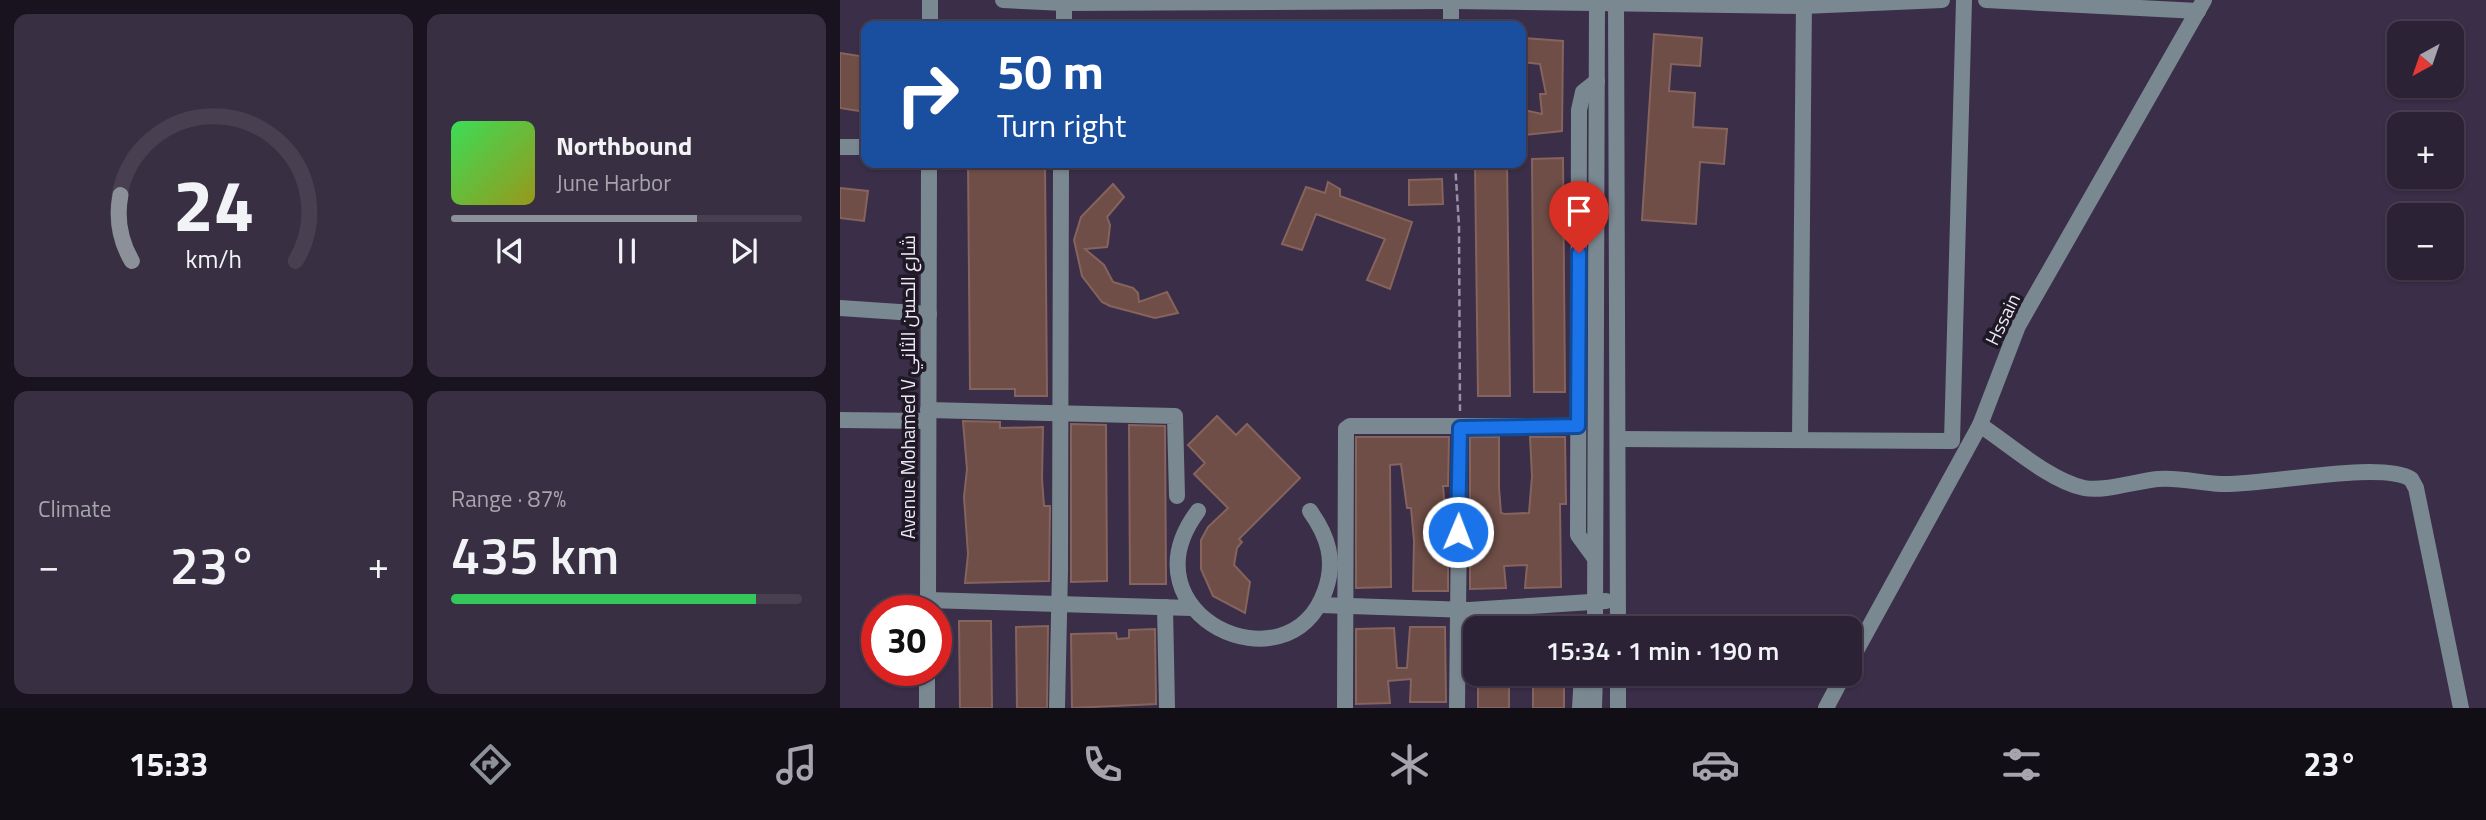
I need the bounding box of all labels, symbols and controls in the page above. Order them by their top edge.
north arrow [2387,21,2464,98]
map controls [2387,21,2464,280]
text: 50 m [997,33,1104,108]
icon: right [882,49,973,140]
text: Turn right [997,101,1126,149]
button: + [2387,112,2464,189]
text: Northbound [556,126,692,165]
text: 24 [173,150,254,260]
text: June Harbor [556,165,671,200]
pin [1549,181,1609,253]
icon: arrive [1560,192,1598,230]
button: − [2387,203,2464,280]
icon: previous [491,232,529,270]
icon: pause [608,232,646,270]
icon: next [725,232,763,270]
street label: Avenue Mohamed V شارع الحسن الثاني [893,235,923,539]
text: km/h [185,240,242,278]
street label: Hssain [1977,288,2027,350]
text: Range · 87% [451,481,566,516]
text: Climate [38,491,111,526]
position arrow [1421,495,1495,569]
text: 435 km [451,515,619,594]
text: 23° [170,525,257,604]
text: − [38,536,59,594]
text: + [368,536,389,594]
speed limit sign: 30 [861,595,952,686]
text: 15:34 · 1 min · 190 m [1546,631,1779,670]
text: 15:33 [129,740,209,788]
icon: directions [466,740,515,789]
icon: music [772,740,821,789]
icon: phone [1078,740,1127,789]
icon: climate [1385,740,1434,789]
icon: car [1691,740,1740,789]
icon: filters [1997,740,2046,789]
text: 23° [2303,740,2357,788]

